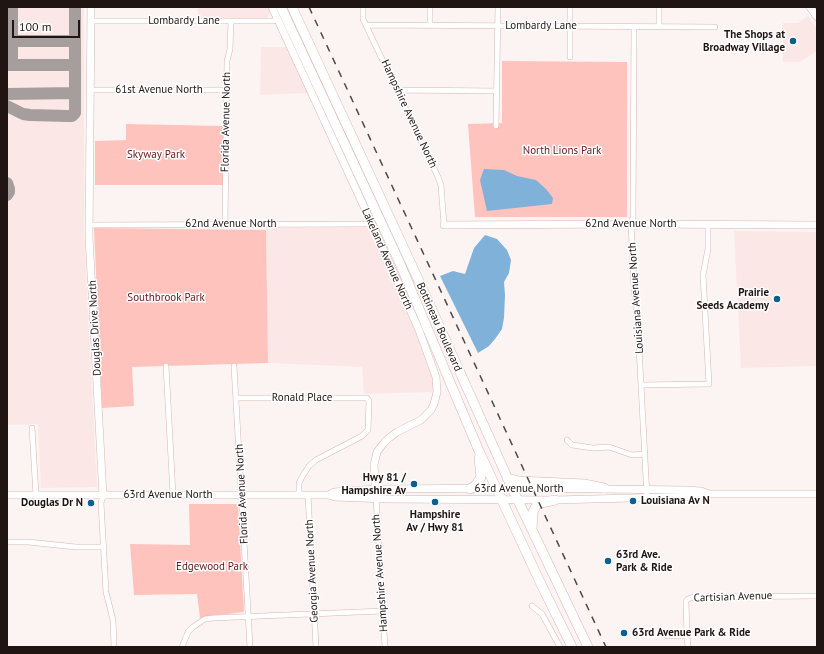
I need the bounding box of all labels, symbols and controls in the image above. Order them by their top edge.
scale bar [14,12,82,38]
street label: Lombardy Lane [148,14,220,28]
text: 100 m [19,19,52,34]
street label: Lombardy Lane [505,19,577,33]
place label: The Shops at Broadway Village [703,28,785,54]
marker: The Shops at Broadway Village [788,36,798,46]
street label: Hampshire Avenue North [378,58,440,170]
street label: Florida Avenue North [219,72,233,172]
street label: 61st Avenue North [115,83,203,97]
park label: North Lions Park [523,144,601,158]
park label: Skyway Park [127,148,185,162]
street label: Lakeland Avenue North [359,206,415,312]
street label: 62nd Avenue North [185,217,277,231]
street label: 62nd Avenue North [585,217,677,231]
street label: Louisiana Avenue North [626,242,646,354]
street label: Douglas Drive North [86,280,104,376]
street label: Bottineau Boulevard [413,281,465,373]
place label: Prairie Seeds Academy [696,286,769,312]
park label: Southbrook Park [127,291,205,305]
marker: Prairie Seeds Academy [772,294,782,304]
street label: Ronald Place [272,391,332,405]
street label: Florida Avenue North [233,444,251,544]
place label: Hwy 81 / Hampshire Av [341,471,406,497]
marker: Hwy 81 / Hampshire Av [409,479,419,489]
street label: 63rd Avenue North [475,482,563,496]
street label: 63rd Avenue North [124,488,212,502]
place label: Louisiana Av N [641,494,710,508]
place label: Douglas Dr N [21,496,83,510]
marker: Louisiana Av N [628,496,638,506]
marker: Hampshire Av / Hwy 81 [430,497,440,507]
marker: Douglas Dr N [86,498,96,508]
place label: Hampshire Av / Hwy 81 [406,508,464,534]
street label: Hampshire Avenue North [369,514,391,632]
street label: Georgia Avenue North [303,519,321,623]
place label: 63rd Ave. Park & Ride [616,548,672,574]
marker: 63rd Ave. Park & Ride [603,556,613,566]
park label: Edgewood Park [176,560,248,574]
street label: Cartisian Avenue [693,589,773,605]
place label: 63rd Avenue Park & Ride [632,626,750,640]
marker: 63rd Avenue Park & Ride [619,628,629,638]

